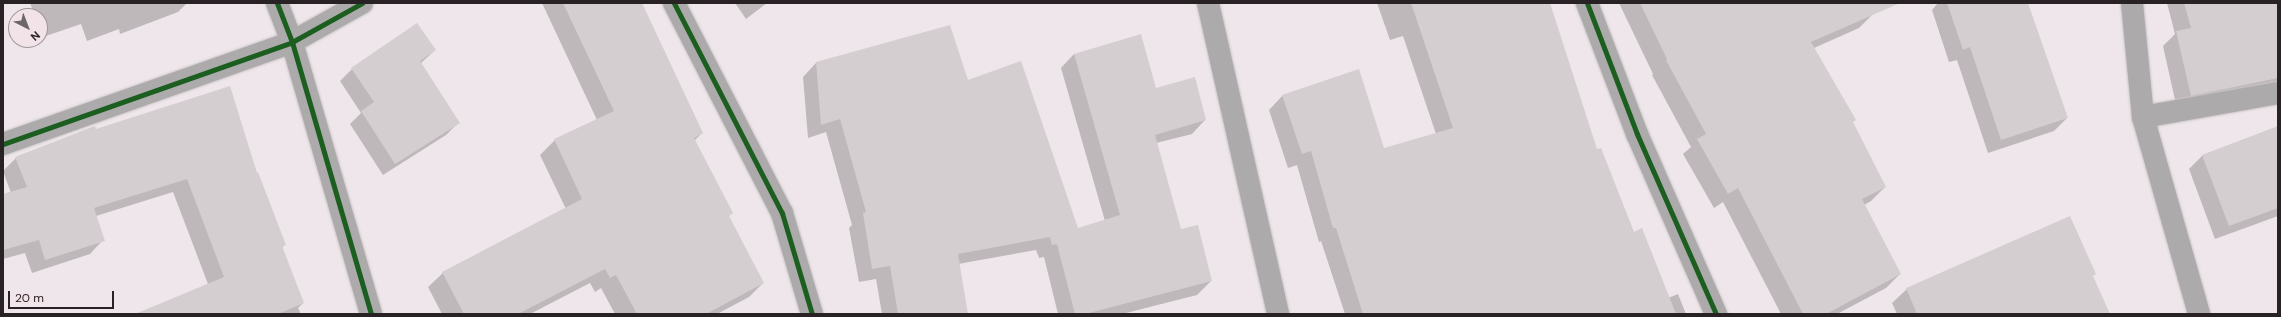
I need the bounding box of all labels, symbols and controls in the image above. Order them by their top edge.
north arrow [8,8,48,48]
text: N [28,28,43,44]
scale bar [10,283,116,309]
text: 20 m [15,290,44,306]

